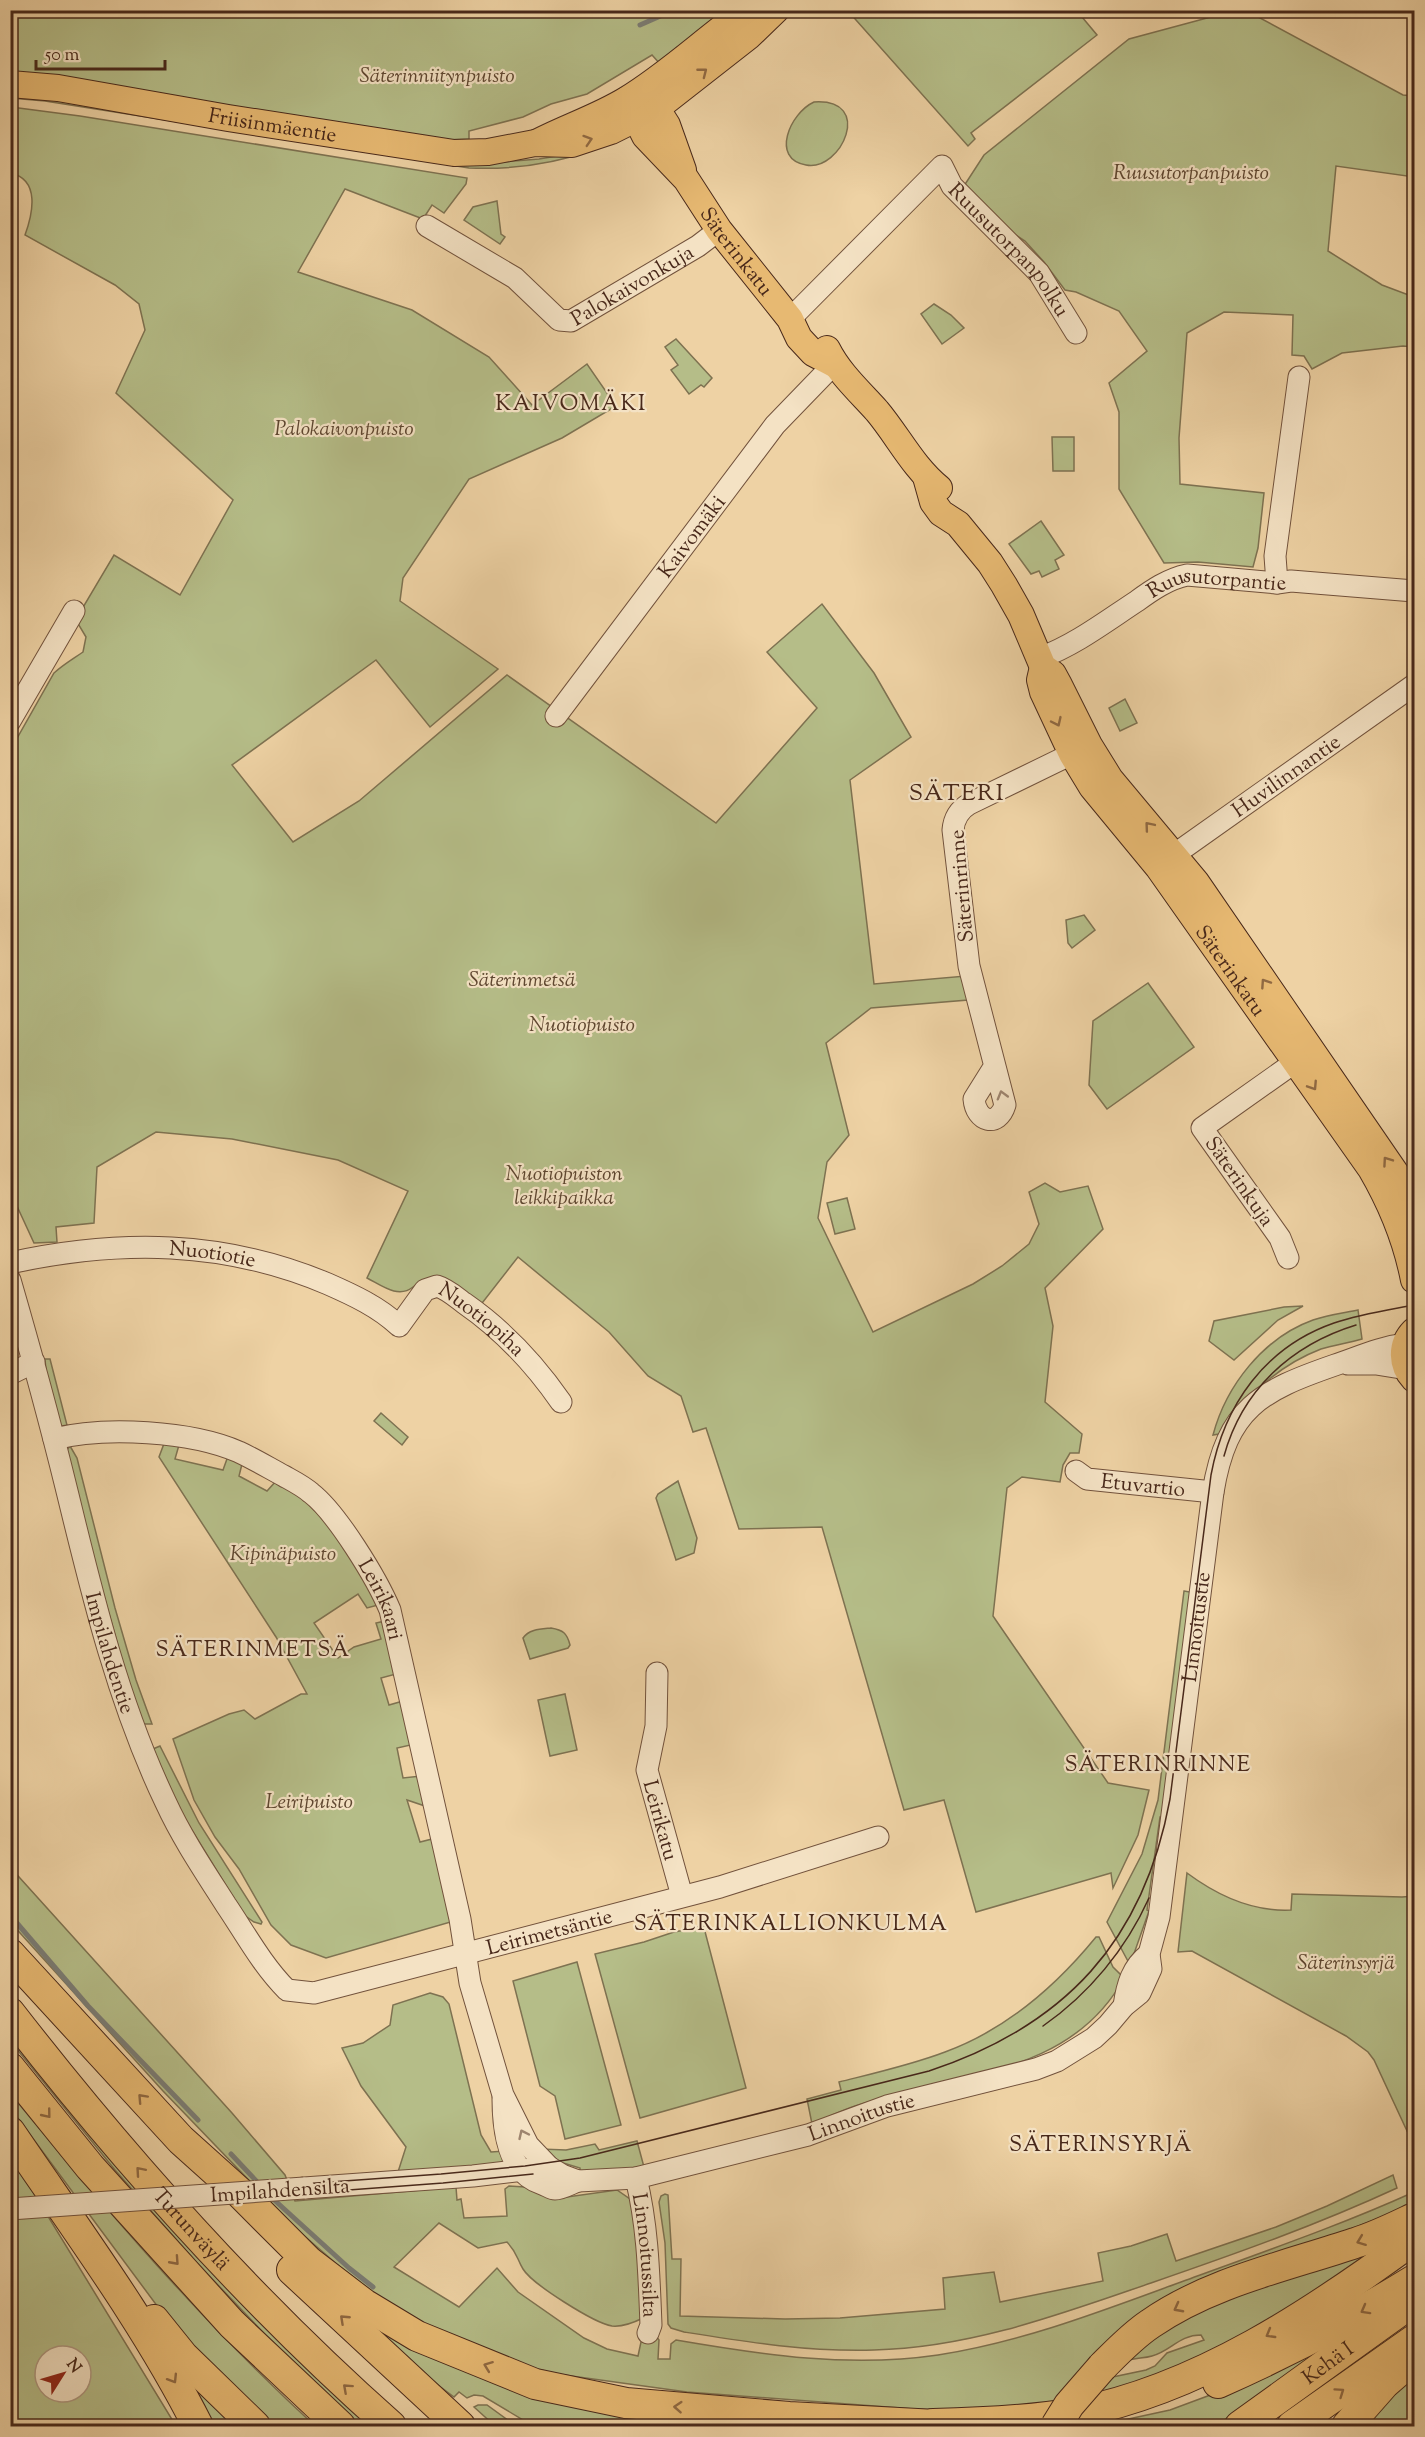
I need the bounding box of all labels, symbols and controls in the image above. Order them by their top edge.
scale bar [36,33,165,71]
text: 50 m [44,43,80,69]
park label: Säterinniitynpuisto [359,62,515,92]
one-way arrow [696,68,707,79]
street label: Friisinmäentie [206,102,339,152]
one-way arrow [582,134,593,147]
park label: Ruusutorpanpuisto [1113,159,1269,189]
street label: Ruusutorpanpolku [940,177,1076,323]
street label: Säterinkatu [691,202,779,303]
street label: Palokaivonkuja [566,238,701,335]
district label: KAIVOMÄKI [495,389,647,421]
park label: Palokaivonpuisto [274,415,414,445]
street label: Kaivomäki [652,490,734,585]
street label: Ruusutorpantie [1142,562,1288,607]
one-way arrow [1049,715,1061,726]
street label: Huvilinnantie [1227,728,1348,826]
district label: SÄTERI [909,777,1005,811]
one-way arrow [1145,822,1156,833]
street label: Säterinrinne [943,828,983,944]
street label: Säterinkatu [1187,920,1272,1023]
park label: Säterinmetsä [468,966,576,996]
one-way arrow [1261,979,1272,990]
park label: Nuotiopuisto [529,1011,635,1041]
one-way arrow [1305,1080,1317,1090]
one-way arrow [997,1090,1009,1100]
street label: Säterinkuja [1196,1131,1281,1234]
one-way arrow [1383,1157,1394,1168]
park label: Nuotiopuiston leikkipaikka [506,1160,622,1214]
street label: Nuotiotie [168,1235,258,1277]
street label: Nuotiopiha [432,1276,531,1365]
street label: Etuvartio [1099,1468,1187,1506]
park label: Kipinäpuisto [230,1540,336,1570]
street label: Leirikaari [349,1554,409,1643]
street label: Linnoitustie [1176,1570,1220,1684]
street label: Impilahdentie [76,1589,141,1718]
district label: SÄTERINMETSÄ [155,1635,351,1667]
district label: SÄTERINRINNE [1064,1750,1252,1782]
street label: Leirikatu [634,1777,684,1864]
park label: Leiripuisto [265,1788,353,1818]
street label: Leirimetsäntie [483,1903,616,1964]
district label: SÄTERINKALLIONKULMA [634,1909,948,1941]
park label: Säterinsyrjä [1297,1949,1395,1979]
street label: Linnoitustie [805,2087,918,2151]
one-way arrow [138,2094,149,2104]
one-way arrow [40,2107,51,2118]
one-way arrow [518,2129,530,2140]
district label: SÄTERINSYRJÄ [1009,2130,1193,2162]
one-way arrow [137,2167,148,2178]
street label: Impilahdensilta [209,2172,351,2212]
street label: Turunväylä [144,2182,236,2278]
street label: Linnoitussilta [623,2191,664,2318]
one-way arrow [1356,2234,1367,2246]
one-way arrow [168,2254,179,2265]
one-way arrow [1174,2301,1184,2312]
one-way arrow [1360,2303,1371,2314]
one-way arrow [340,2315,351,2326]
one-way arrow [1266,2327,1276,2338]
street label: Kehä I [1297,2335,1361,2393]
north arrow [33,2344,93,2404]
text: N [60,2354,86,2379]
one-way arrow [483,2361,494,2374]
one-way arrow [165,2373,176,2384]
one-way arrow [344,2384,354,2395]
one-way arrow [1333,2388,1344,2399]
one-way arrow [673,2400,682,2413]

